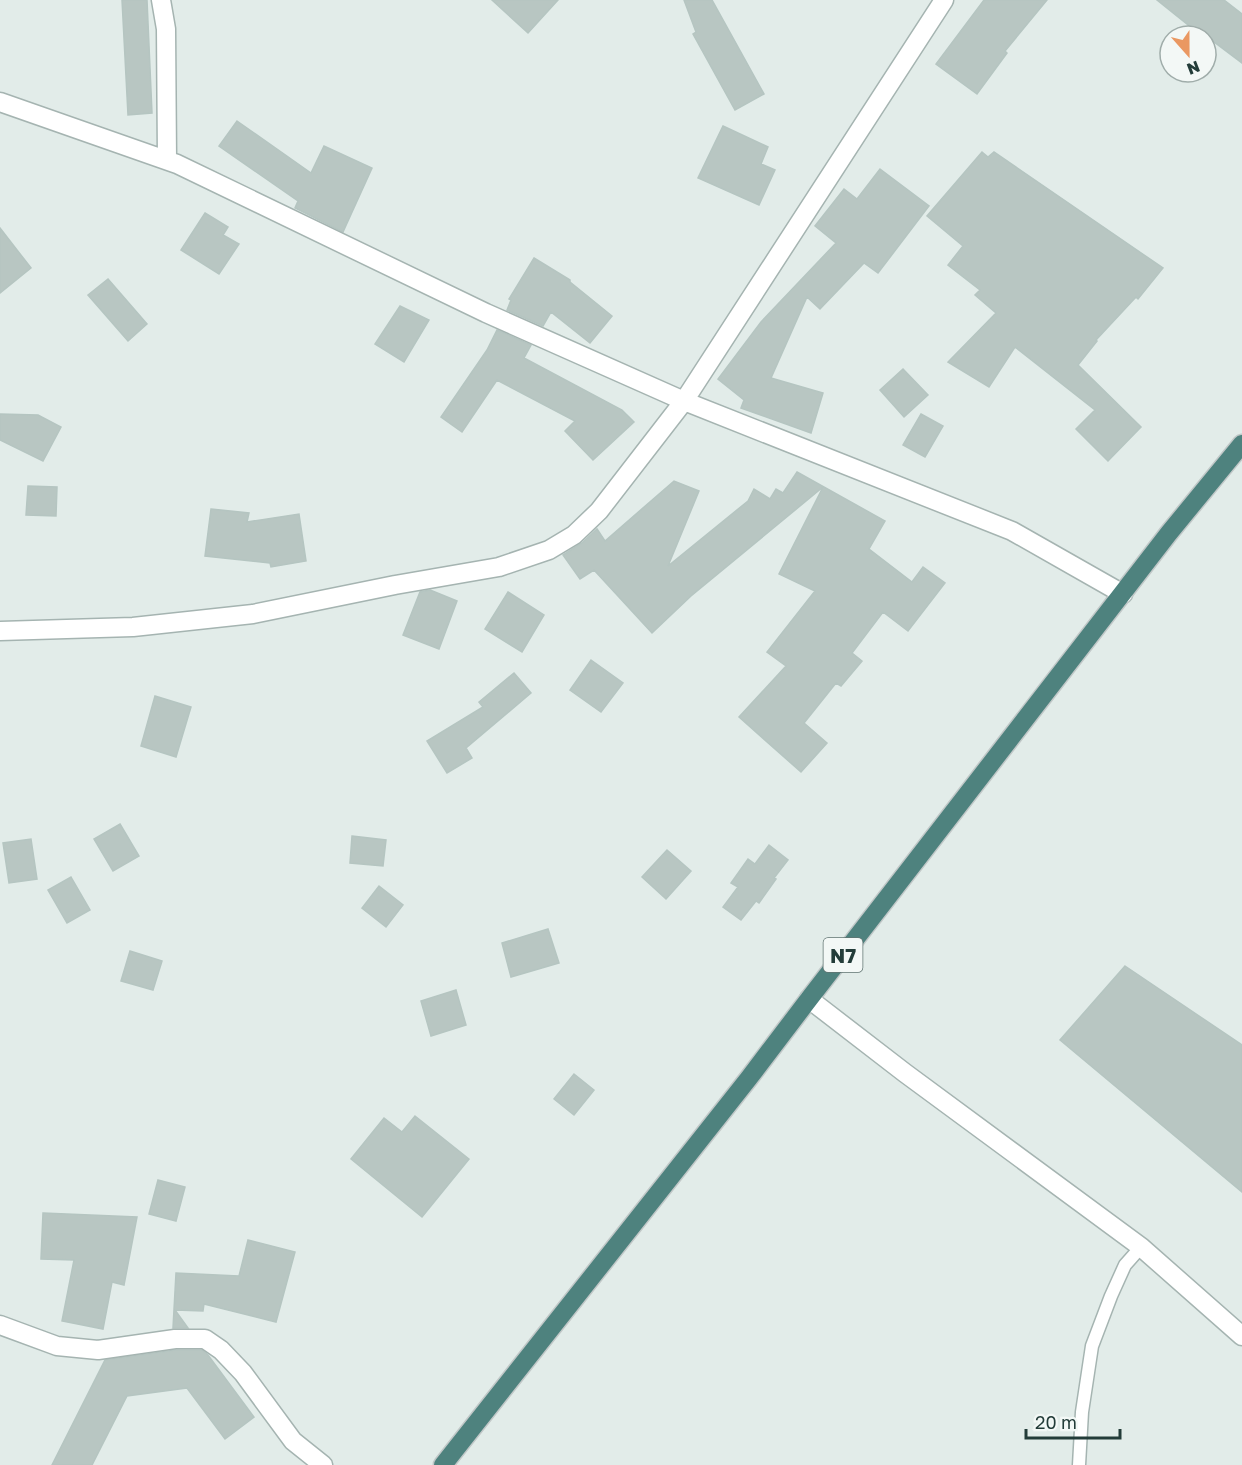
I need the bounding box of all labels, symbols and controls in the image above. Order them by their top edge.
north arrow [1158,24,1218,84]
text: N [1184,56,1203,80]
road number: N7 [824,938,862,972]
scale bar [1026,1402,1120,1440]
text: 20 m [1035,1411,1077,1433]

